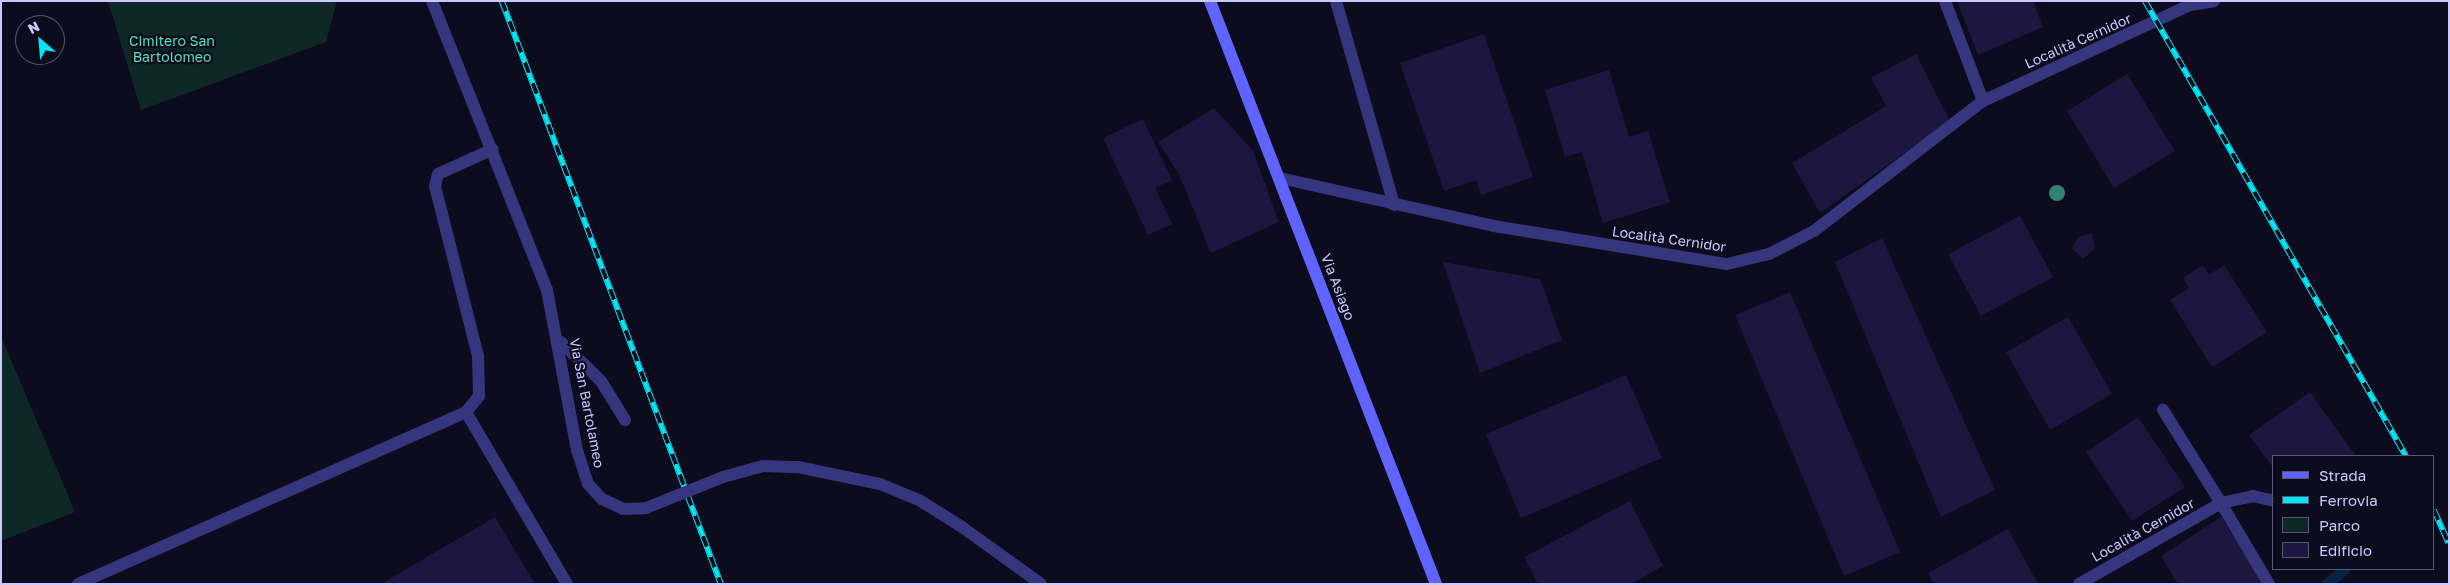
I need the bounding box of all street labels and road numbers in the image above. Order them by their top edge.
street label: Località Cernidor [2022,10,2134,72]
street label: Località Cernidor [1611,223,1727,255]
street label: Via Asiago [1318,251,1358,323]
street label: Via San Bartolameo [566,337,608,469]
street label: Località Cernidor [2089,495,2197,565]

